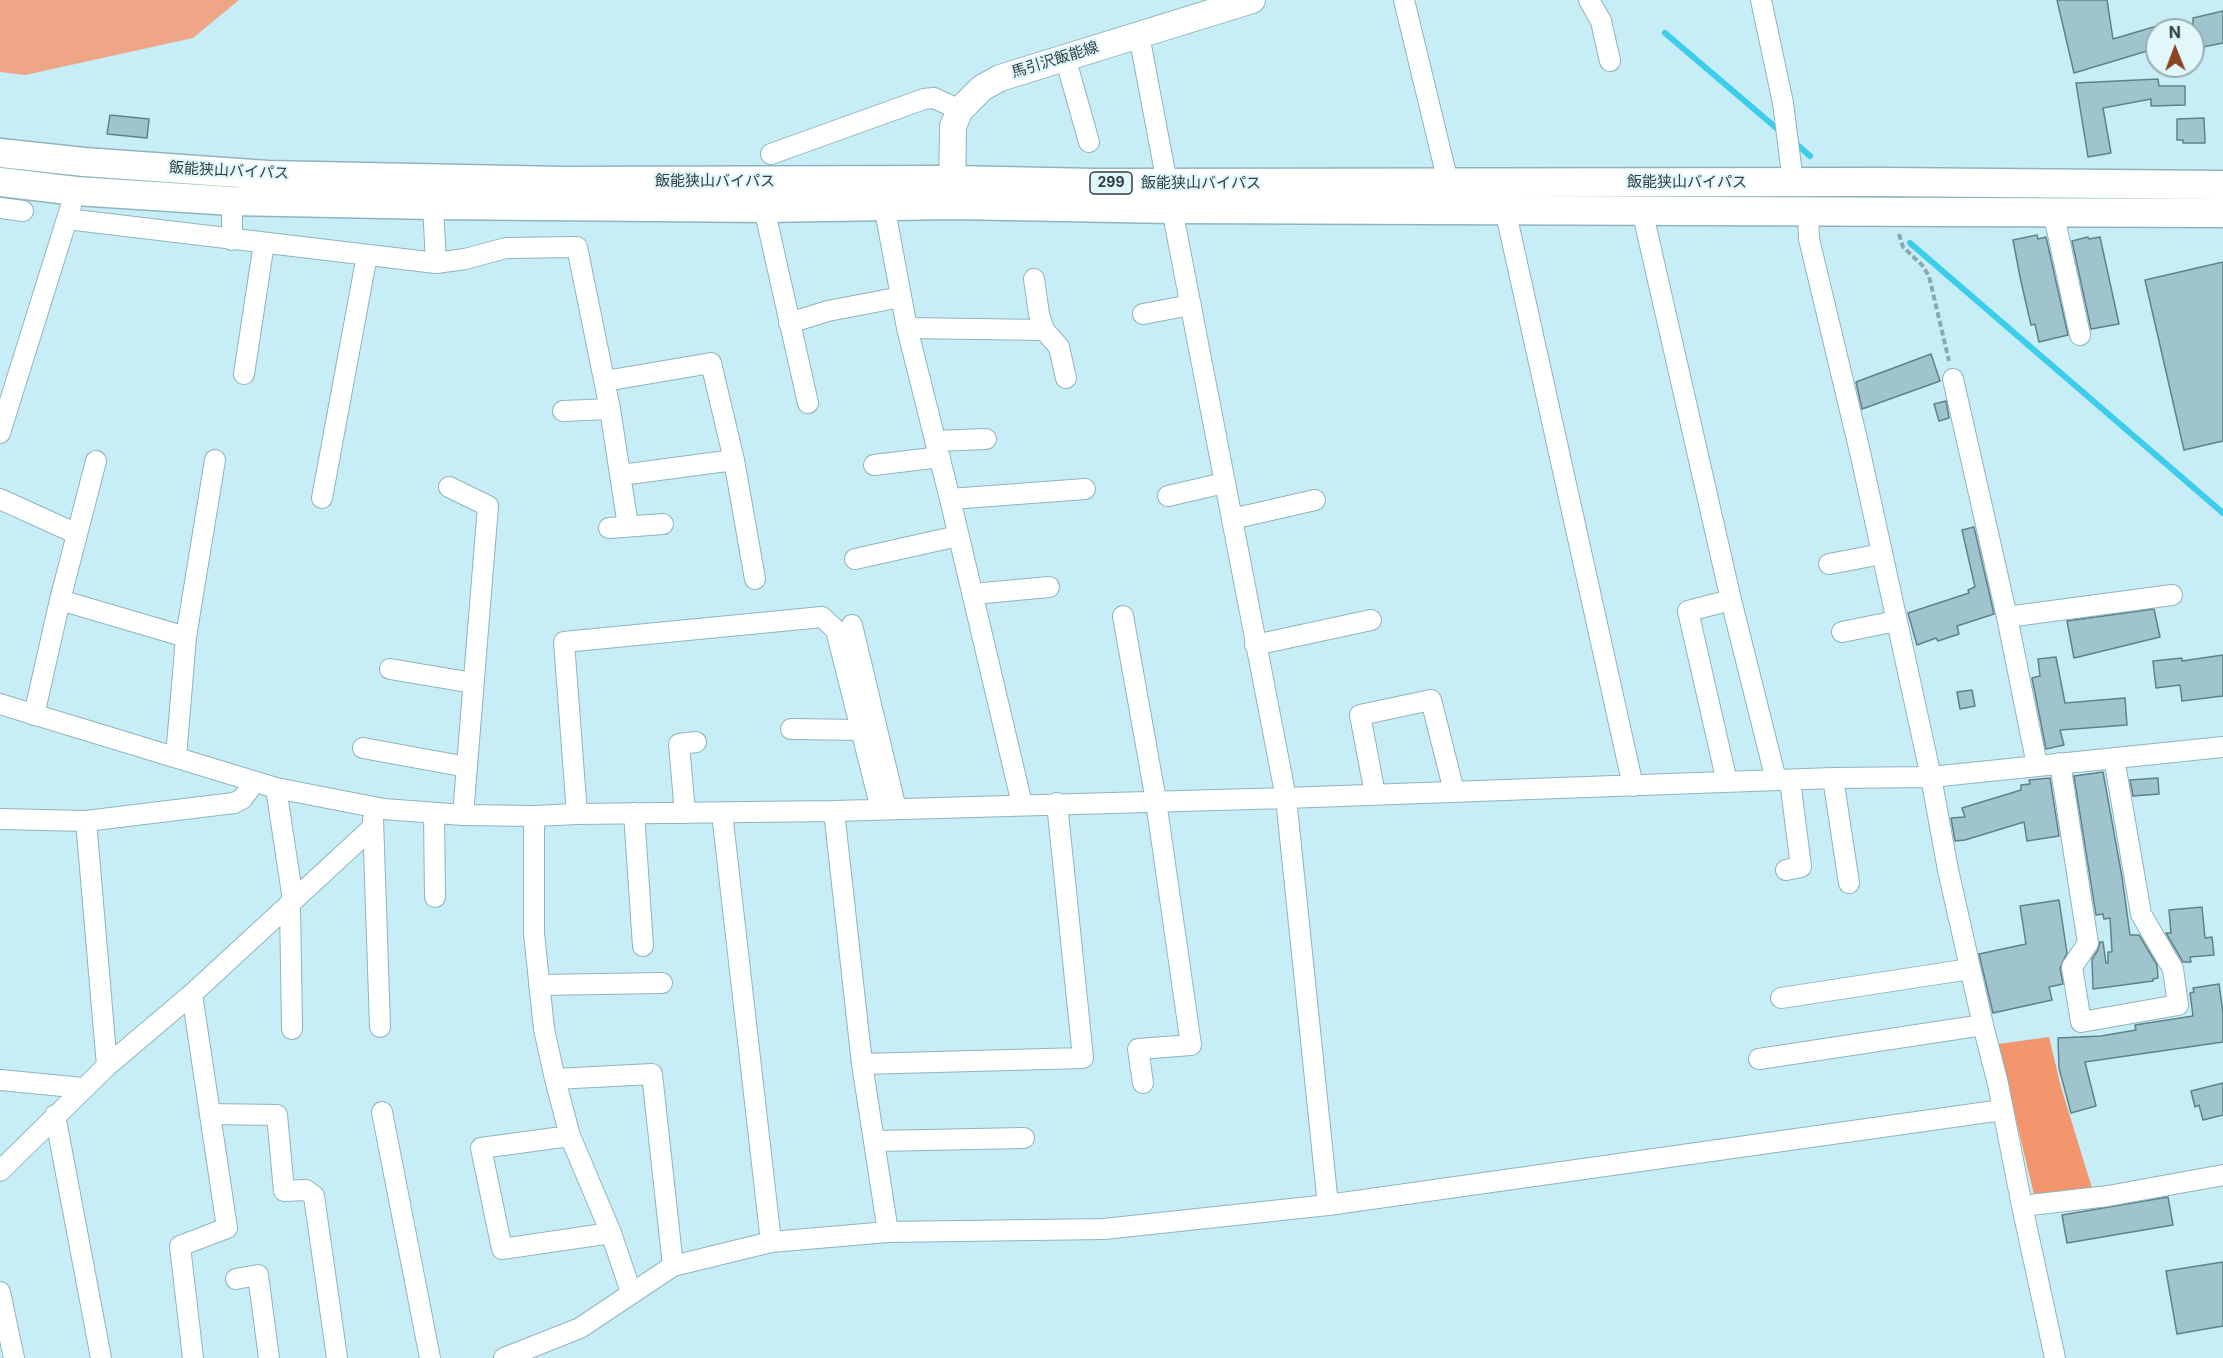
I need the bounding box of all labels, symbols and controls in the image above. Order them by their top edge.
north arrow [2145,18,2205,78]
text: N [2168,22,2181,42]
street label: 馬引沢飯能線 [1009,38,1101,82]
street label: 飯能狭山バイパス [169,159,289,183]
street label: 飯能狭山バイパス [655,172,775,190]
road number: 299 [1090,172,1132,194]
street label: 飯能狭山バイパス [1627,173,1747,191]
street label: 飯能狭山バイパス [1141,174,1261,192]

